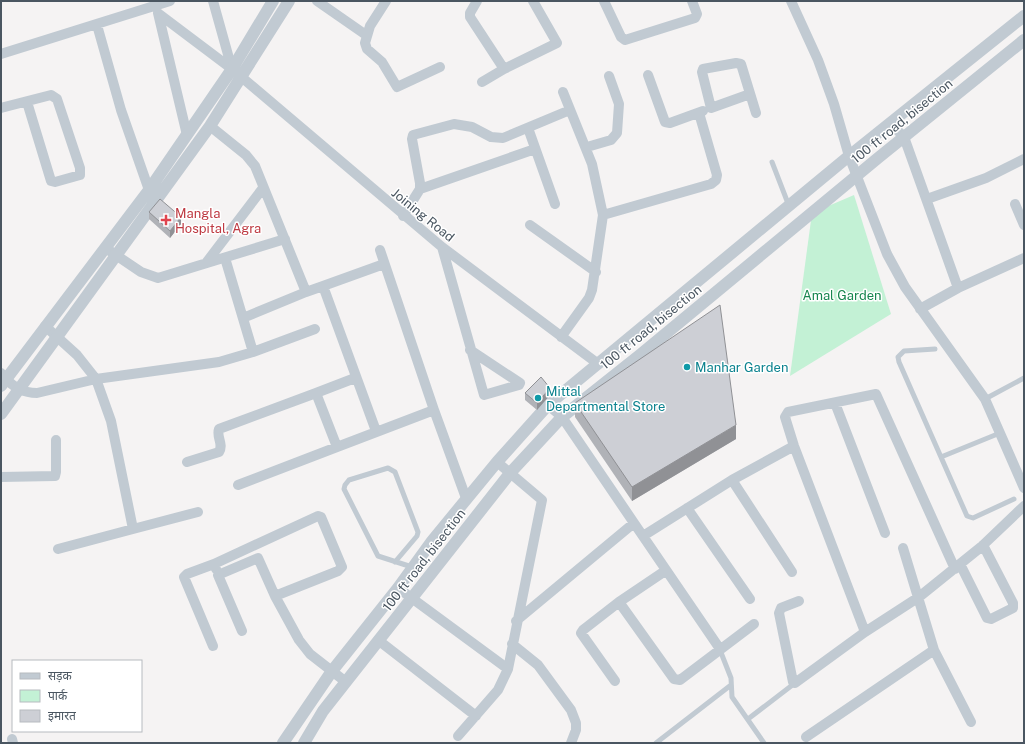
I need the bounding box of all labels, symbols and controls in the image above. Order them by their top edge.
street label: 100 ft road, bisection [849,76,955,166]
street label: Joining Road [389,185,457,245]
place label: Mangla Hospital, Agra [175,206,261,236]
marker: Mangla Hospital, Agra [160,214,172,226]
street label: 100 ft road, bisection [598,282,704,372]
park label: Amal Garden [802,288,882,303]
place label: Manhar Garden [695,360,788,375]
marker: Manhar Garden [682,362,692,372]
place label: Mittal Departmental Store [546,384,665,414]
marker: Mittal Departmental Store [533,393,543,403]
street label: 100 ft road, bisection [379,506,469,614]
legend [12,660,142,732]
text: सड़क [48,669,73,683]
text: पार्क [48,689,68,703]
text: इमारत [48,709,77,723]

